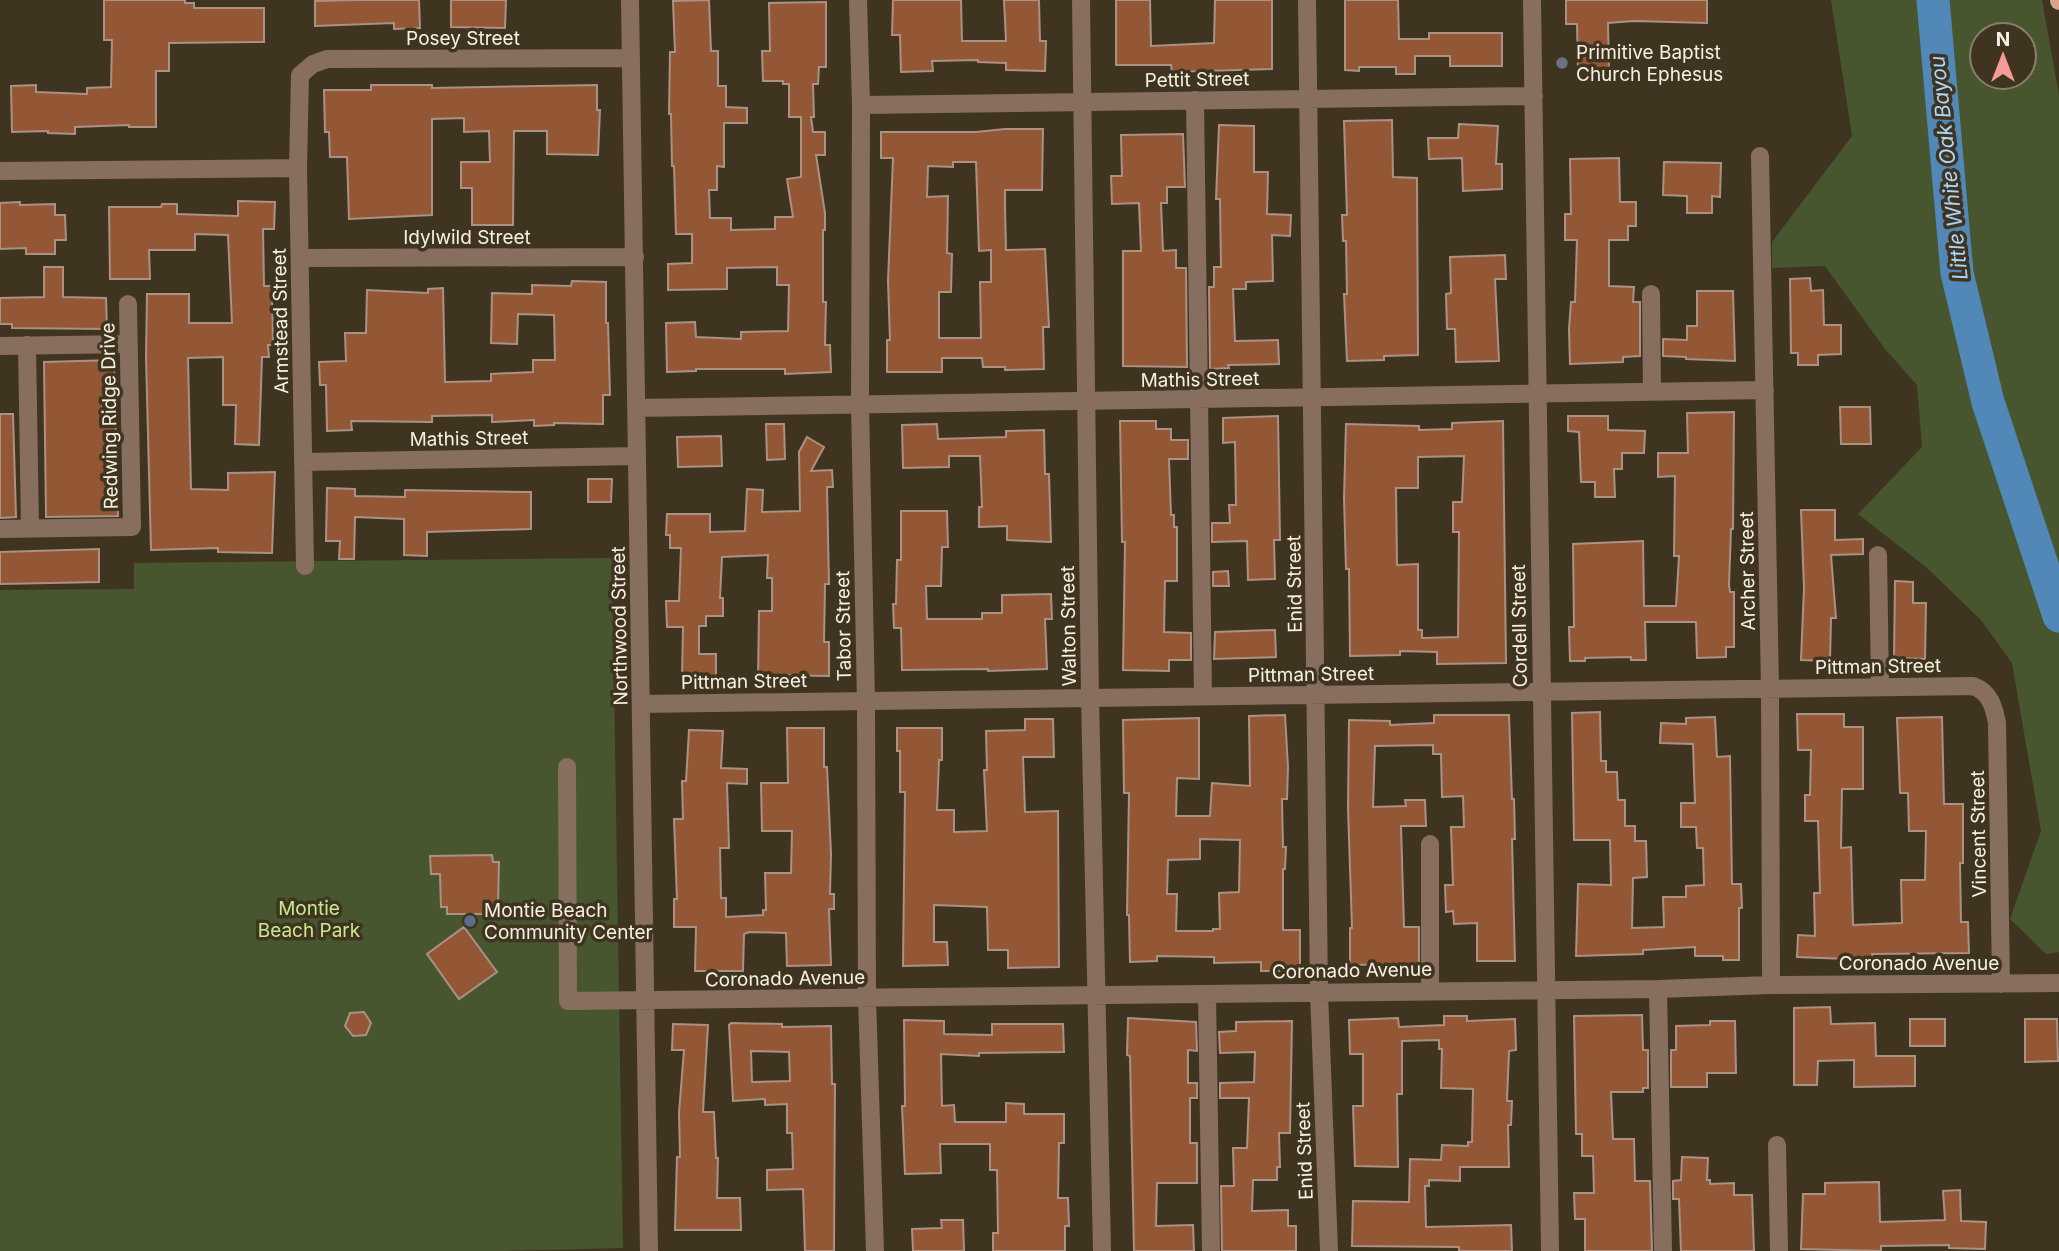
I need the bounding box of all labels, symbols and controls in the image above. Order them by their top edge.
north arrow [1968,21,2038,91]
street label: Posey Street [406,27,520,50]
text: N [1996,28,2010,51]
place label: Primitive Baptist Church Ephesus [1576,41,1723,86]
marker: Primitive Baptist Church Ephesus [1554,55,1570,71]
water label: Little White Oak Bayou [1924,55,1973,281]
street label: Pettit Street [1144,67,1250,92]
street label: Idylwild Street [403,226,531,249]
street label: Armstead Street [268,248,293,394]
street label: Redwing Ridge Drive [96,322,123,510]
street label: Mathis Street [1140,367,1260,392]
street label: Mathis Street [409,426,529,451]
street label: Archer Street [1735,511,1760,631]
street label: Enid Street [1282,535,1307,633]
street label: Northwood Street [607,546,632,706]
street label: Cordell Street [1507,564,1532,688]
street label: Walton Street [1056,565,1081,687]
street label: Tabor Street [831,570,856,682]
street label: Pittman Street [1815,654,1941,679]
street label: Pittman Street [1248,662,1374,687]
street label: Pittman Street [681,669,807,694]
street label: Vincent Street [1966,770,1991,898]
park label: Montie Beach Park [258,897,361,942]
place label: Montie Beach Community Center [484,899,653,944]
marker: Montie Beach Community Center [462,913,478,929]
street label: Coronado Avenue [1839,952,1999,975]
street label: Coronado Avenue [1272,958,1432,983]
street label: Coronado Avenue [705,966,865,991]
street label: Enid Street [1291,1102,1318,1200]

